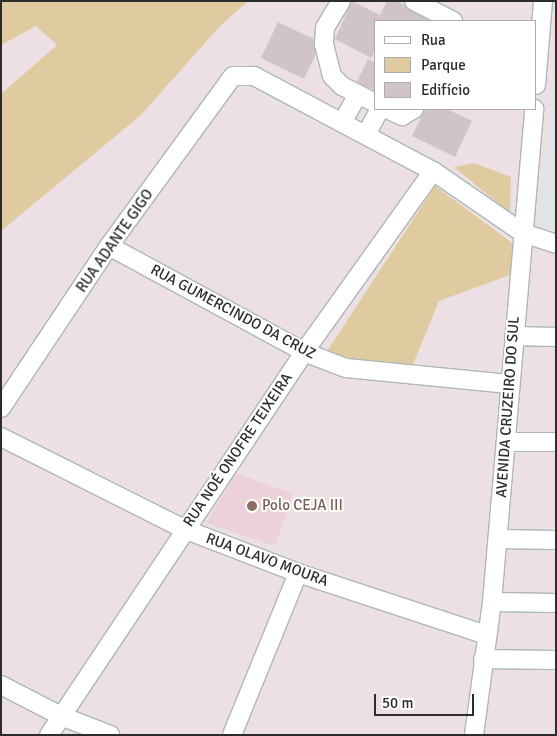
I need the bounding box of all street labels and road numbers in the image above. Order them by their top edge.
street label: RUA ADANTE GIGO [73,186,157,296]
street label: RUA GUMERCINDO DA CRUZ [147,261,319,363]
street label: AVENIDA CRUZEIRO DO SUL [493,316,523,498]
street label: RUA NOÉ ONOFRE TEIXEIRA [180,370,296,530]
street label: RUA OLAVO MOURA [203,530,331,590]

